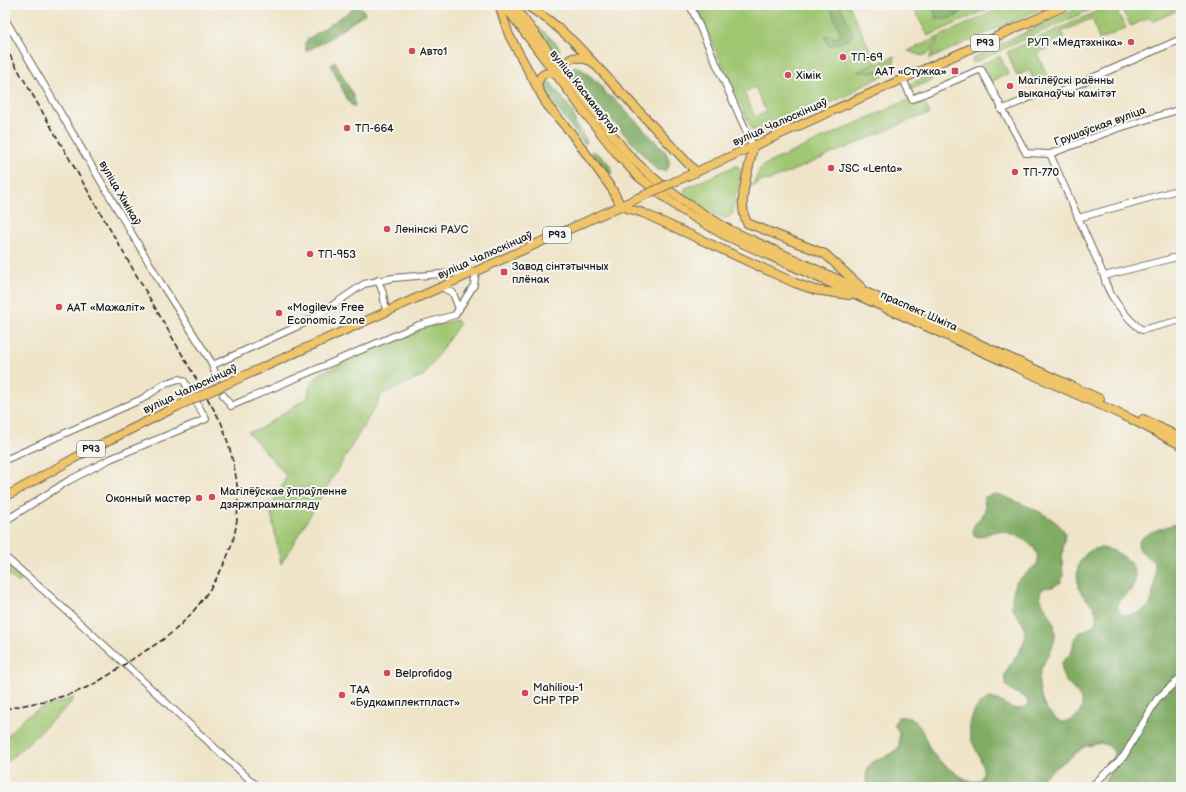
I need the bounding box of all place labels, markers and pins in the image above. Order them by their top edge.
place label: РУП «Медтэхніка» [1027,36,1123,49]
marker: РУП «Медтэхніка» [1126,37,1136,47]
place label: Авто1 [419,45,447,58]
marker: Авто1 [407,46,417,56]
place label: ТП-69 [851,51,883,64]
marker: ТП-69 [838,52,848,62]
place label: ААТ «Стужка» [874,65,947,78]
marker: ААТ «Стужка» [950,66,960,76]
place label: Хімік [796,69,821,82]
marker: Хімік [783,70,793,80]
place label: Магілёўскі раённы выканаўчы камітэт [1018,74,1116,100]
marker: Магілёўскі раённы выканаўчы камітэт [1005,81,1015,91]
place label: ТП-664 [355,122,394,135]
marker: ТП-664 [342,123,352,133]
place label: JSC «Lenta» [839,162,902,175]
marker: JSC «Lenta» [826,163,836,173]
place label: ТП-770 [1023,166,1059,179]
marker: ТП-770 [1010,167,1020,177]
place label: Ленінскі РАУС [394,223,469,236]
marker: Ленінскі РАУС [382,224,392,234]
place label: ТП-953 [318,248,356,261]
marker: ТП-953 [305,249,315,259]
place label: Завод сінтэтычных плёнак [512,260,609,286]
marker: Завод сінтэтычных плёнак [499,267,509,277]
place label: ААТ «Мажаліт» [66,301,145,314]
place label: «Mogilev» Free Economic Zone [287,301,365,327]
marker: ААТ «Мажаліт» [54,302,64,312]
marker: «Mogilev» Free Economic Zone [274,308,284,318]
place label: Магілёўскае ўпраўленне дзяржпрамнагляду [220,485,347,511]
place label: Оконный мастер [105,492,192,505]
marker: Магілёўскае ўпраўленне дзяржпрамнагляду [207,492,217,502]
marker: Оконный мастер [194,493,204,503]
place label: Belprofidog [395,667,452,680]
marker: Belprofidog [382,668,392,678]
place label: Mahiliou-1 CHP TPP [533,681,583,707]
place label: ТАА «Будкамплектпласт» [350,683,460,709]
marker: Mahiliou-1 CHP TPP [520,688,530,698]
marker: ТАА «Будкамплектпласт» [337,690,347,700]

